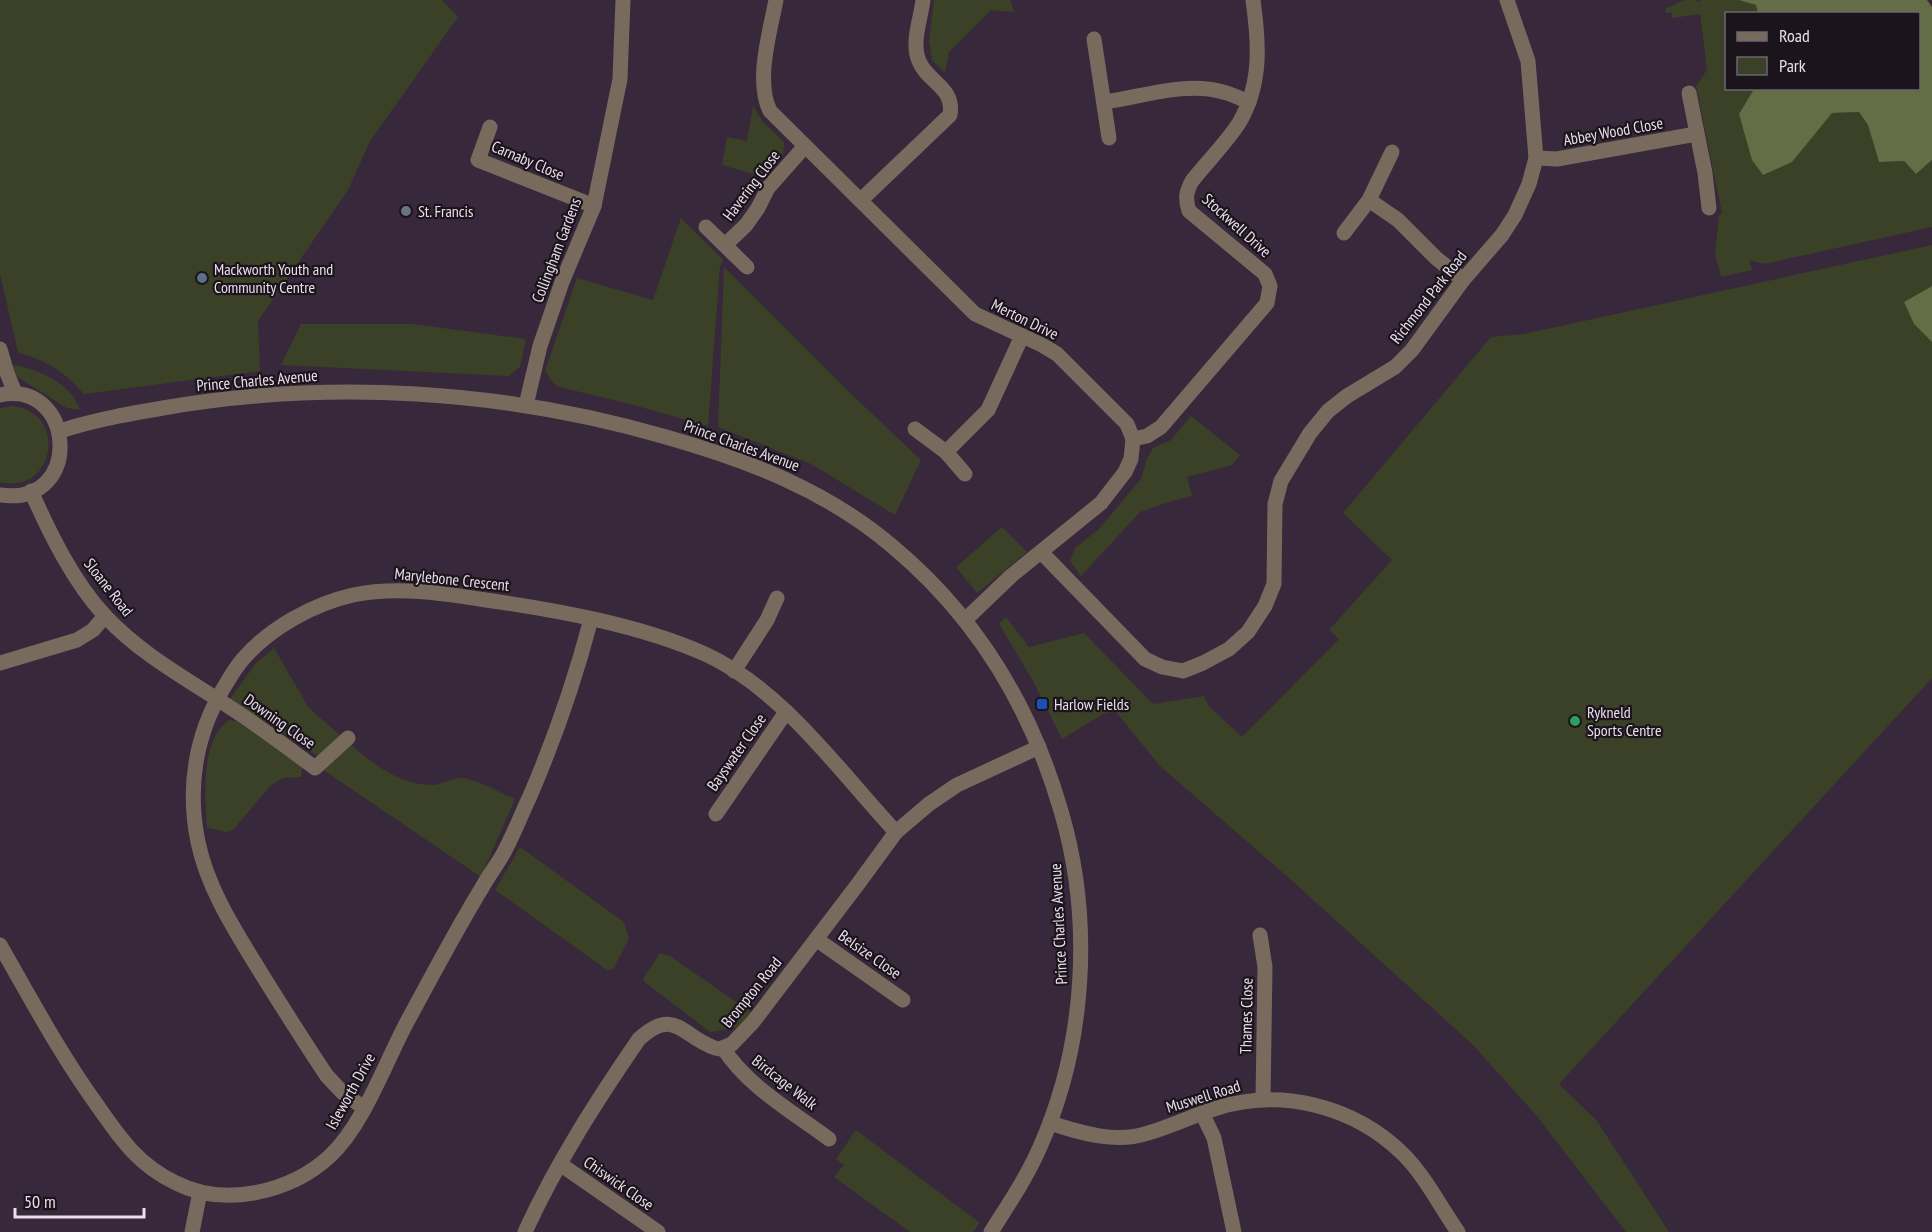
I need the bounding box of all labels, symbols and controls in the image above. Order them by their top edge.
legend [1725,12,1920,90]
text: Road [1779,24,1810,47]
text: Park [1779,54,1806,77]
street label: Abbey Wood Close [1562,112,1664,150]
street label: Carnaby Close [489,136,567,184]
street label: Havering Close [718,146,784,224]
street label: Stockwell Drive [1198,189,1276,261]
street label: Collingham Gardens [527,195,585,305]
place label: St. Francis [418,201,473,221]
marker: St. Francis [399,204,413,218]
street label: Richmond Park Road [1385,246,1471,348]
place label: Mackworth Youth and Community Centre [214,259,333,297]
marker: Mackworth Youth and Community Centre [195,271,209,285]
street label: Merton Drive [988,294,1062,344]
street label: Prince Charles Avenue [196,365,318,395]
street label: Prince Charles Avenue [682,415,802,475]
street label: Sloane Road [80,554,138,620]
street label: Marylebone Crescent [394,563,511,595]
street label: Downing Close [241,689,319,753]
place label: Harlow Fields [1054,694,1129,714]
marker: Harlow Fields [1035,697,1049,711]
place label: Rykneld Sports Centre [1587,702,1662,740]
street label: Bayswater Close [702,709,770,795]
marker: Rykneld Sports Centre [1568,714,1582,728]
street label: Prince Charles Avenue [1045,863,1071,985]
street label: Belsize Close [835,925,905,983]
street label: Brompton Road [716,953,786,1031]
street label: Thames Close [1235,978,1257,1054]
street label: Isleworth Drive [321,1049,379,1133]
street label: Birdcage Walk [748,1050,822,1114]
street label: Muswell Road [1163,1075,1243,1117]
street label: Chiswick Close [580,1152,658,1214]
scale bar [15,1181,144,1219]
text: 50 m [24,1190,56,1213]

